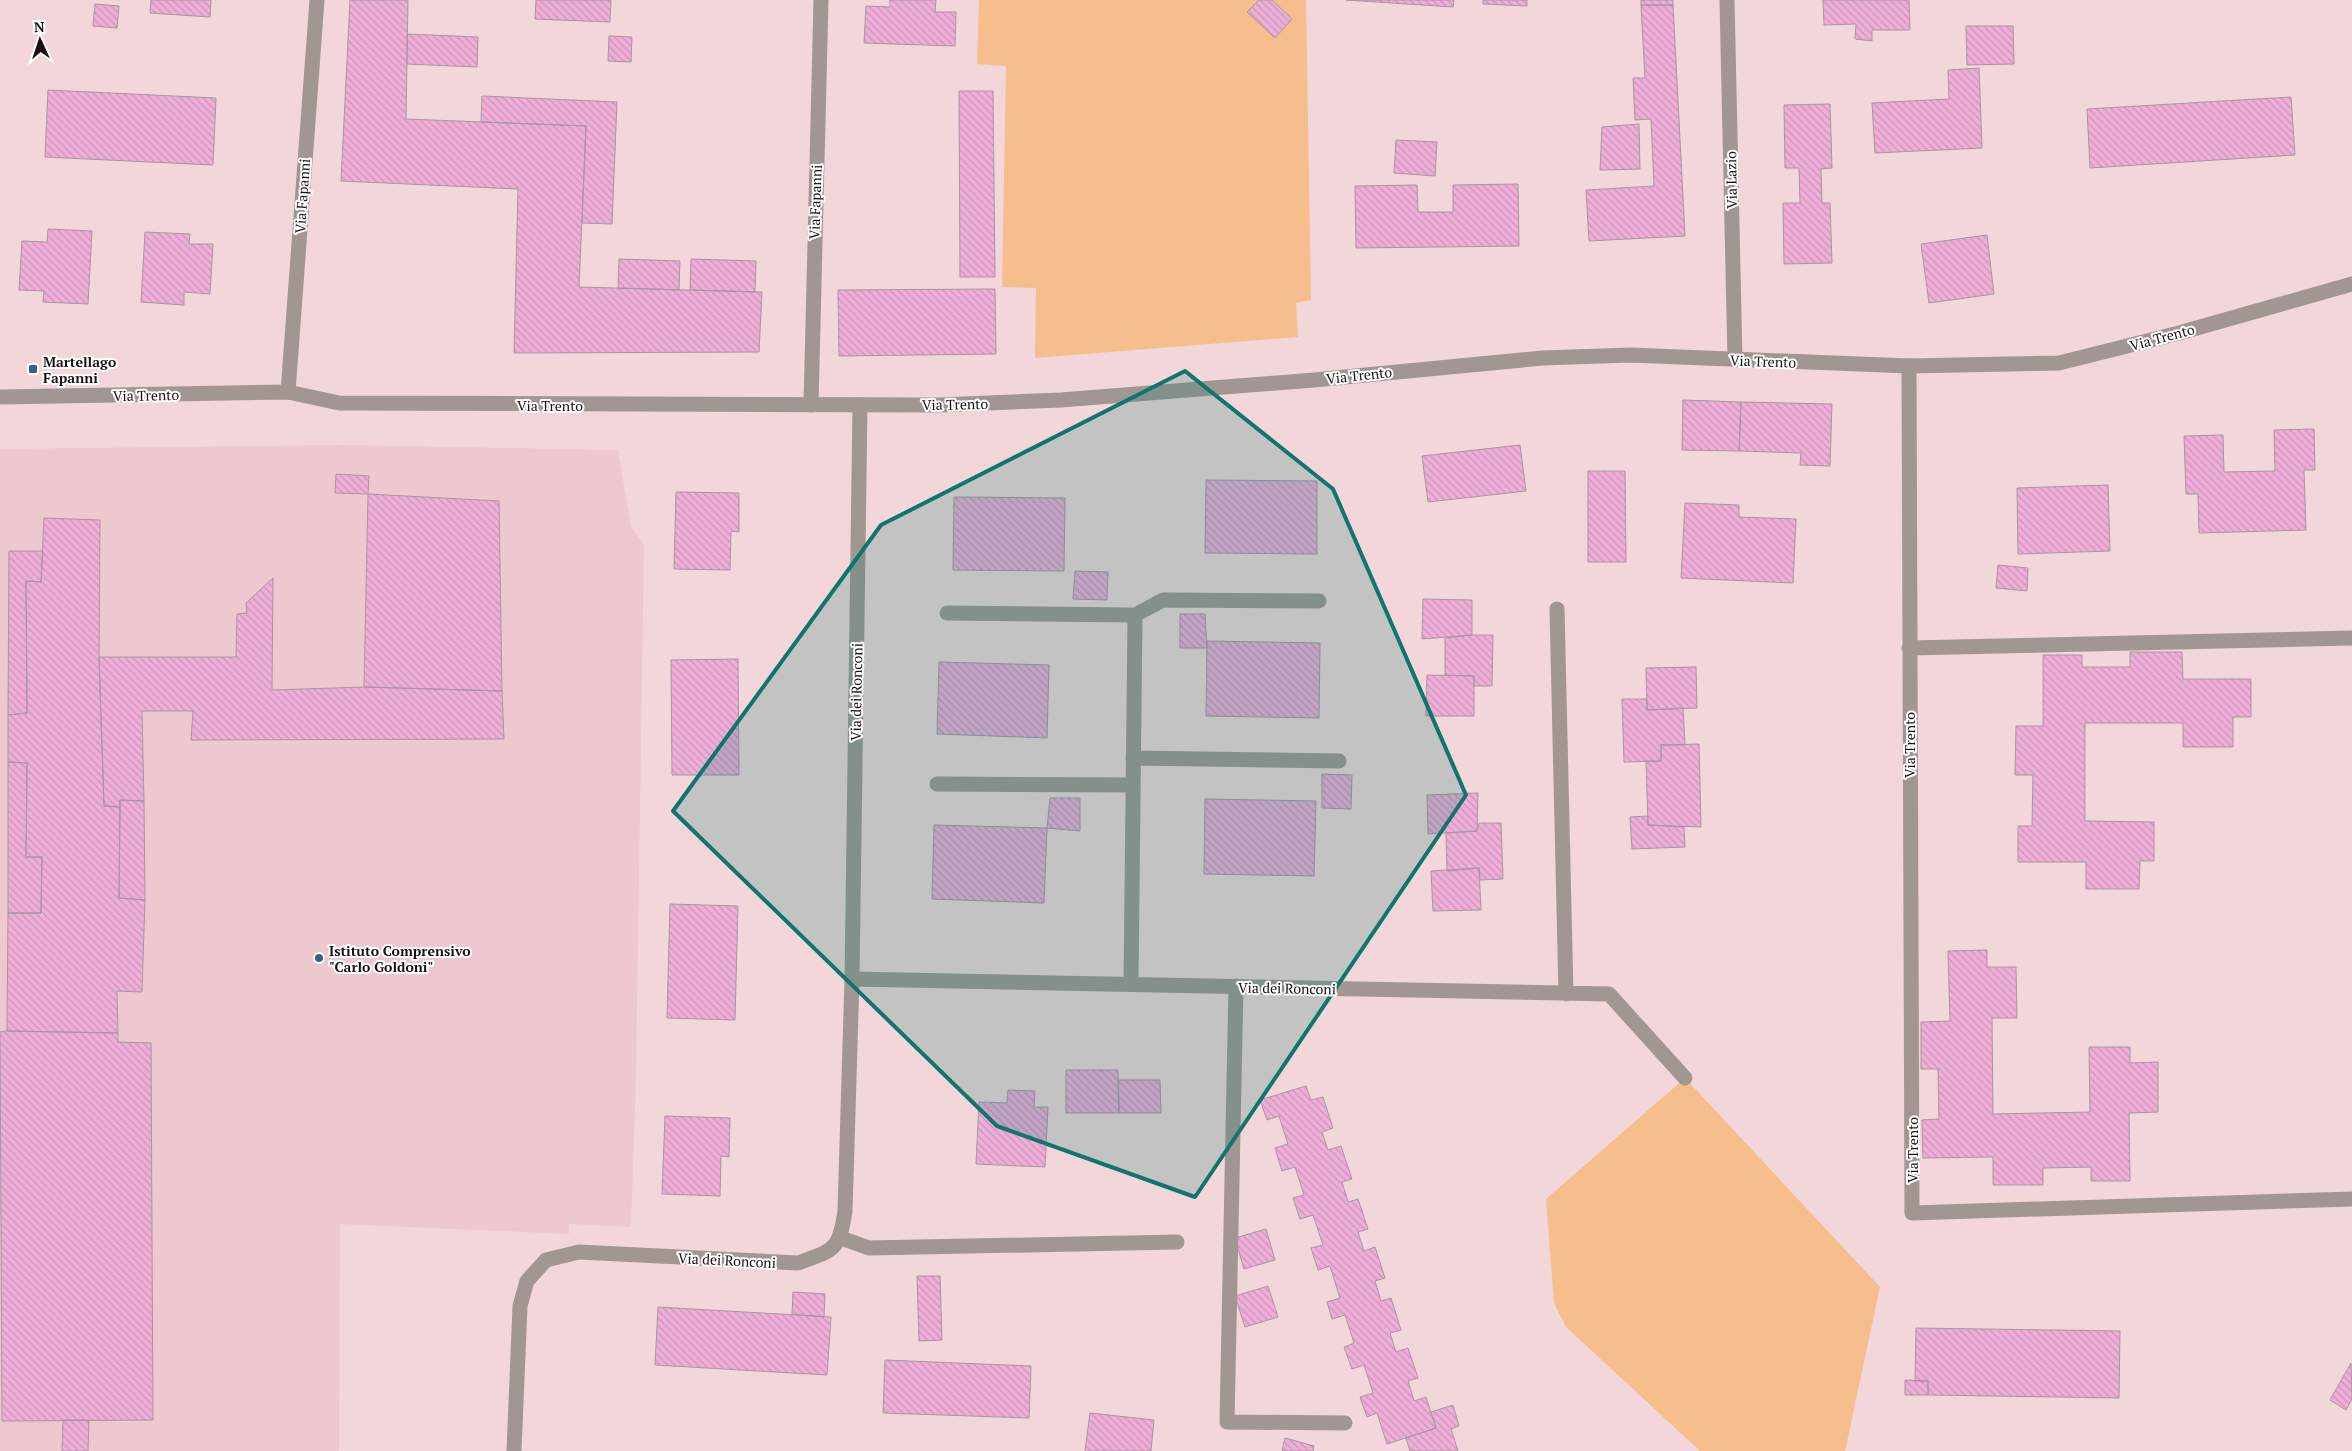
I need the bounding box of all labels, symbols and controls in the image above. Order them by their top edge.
north arrow [15,15,65,65]
text: N [33,17,45,36]
street label: Via Lazio [1721,151,1741,209]
street label: Via Fapanni [290,158,314,234]
street label: Via Fapanni [804,164,826,240]
street label: Via Trento [2128,319,2197,355]
street label: Via Trento [1730,350,1797,372]
place label: Martellago Fapanni [43,352,116,387]
street label: Via Trento [1325,362,1393,388]
marker: Martellago Fapanni [27,363,39,375]
street label: Via Trento [113,385,180,405]
street label: Via Trento [922,394,989,414]
street label: Via Trento [517,396,583,415]
street label: Via dei Ronconi [846,643,866,741]
street label: Via Trento [1900,712,1919,778]
place label: Istituto Comprensivo "Carlo Goldoni" [329,941,471,976]
marker: Istituto Comprensivo "Carlo Goldoni" [313,952,325,964]
street label: Via dei Ronconi [1238,978,1336,998]
street label: Via Trento [1903,1117,1922,1183]
street label: Via dei Ronconi [678,1248,776,1272]

